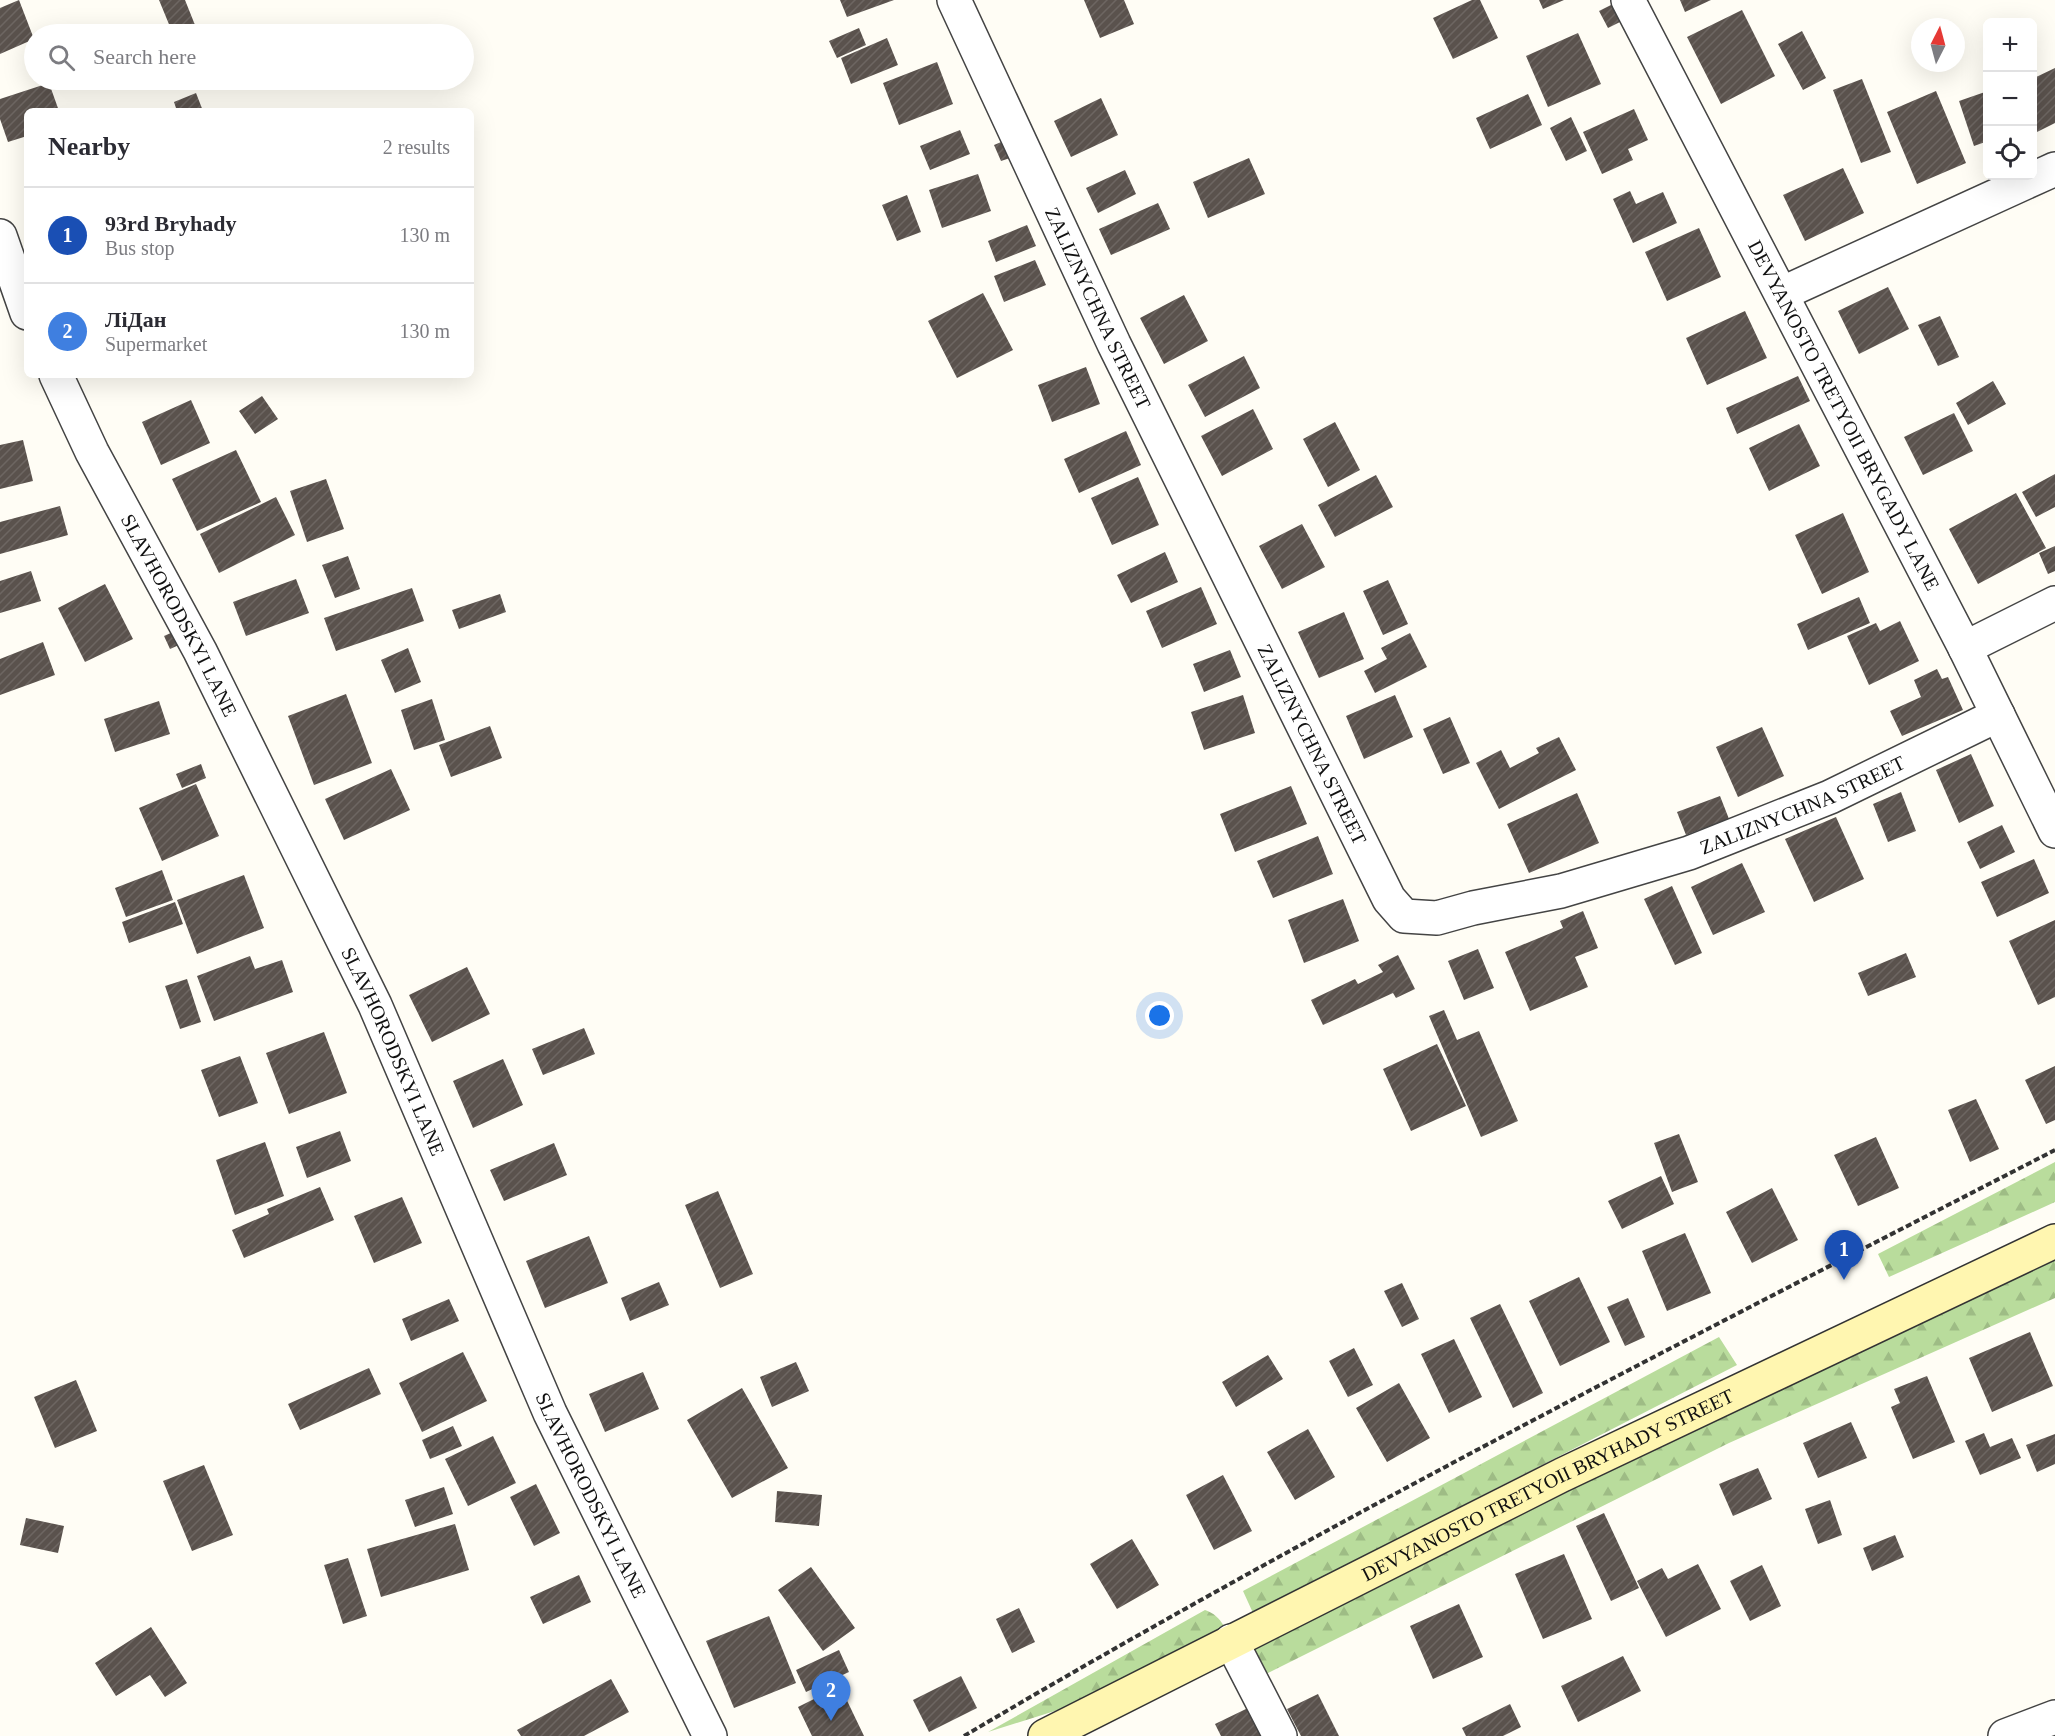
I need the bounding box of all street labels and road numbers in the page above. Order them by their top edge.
street label: ZALIZNYCHNA STREET [1041,204,1155,412]
street label: DEVYANOSTO TRETYOII BRYGADY LANE [1744,236,1944,594]
street label: SLAVHORODSKYI LANE [117,510,242,720]
street label: ZALIZNYCHNA STREET [1253,640,1371,848]
street label: ZALIZNYCHNA STREET [1697,751,1908,859]
street label: SLAVHORODSKYI LANE [337,943,449,1159]
street label: DEVYANOSTO TRETYOII BRYHADY STREET [1358,1384,1737,1585]
street label: SLAVHORODSKYI LANE [532,1389,651,1601]

